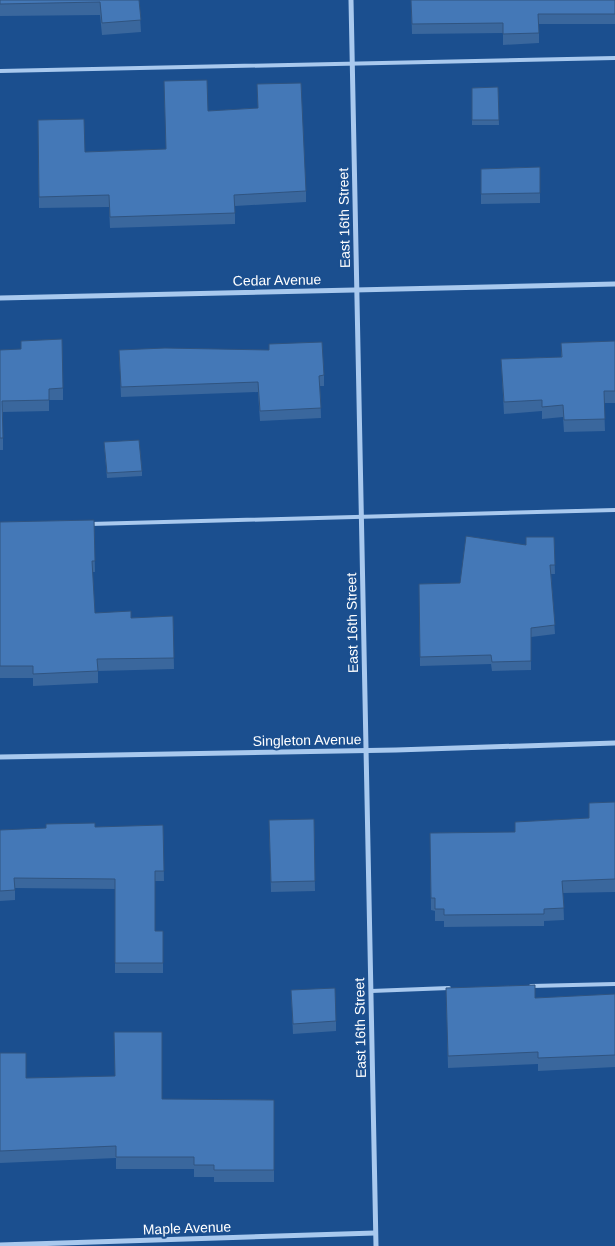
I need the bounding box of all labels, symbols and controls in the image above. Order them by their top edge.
street label: East 16th Street [335,168,353,268]
street label: Cedar Avenue [233,271,322,289]
street label: East 16th Street [343,573,361,673]
street label: Singleton Avenue [253,731,362,749]
street label: East 16th Street [351,978,369,1078]
street label: Maple Avenue [143,1218,232,1238]

